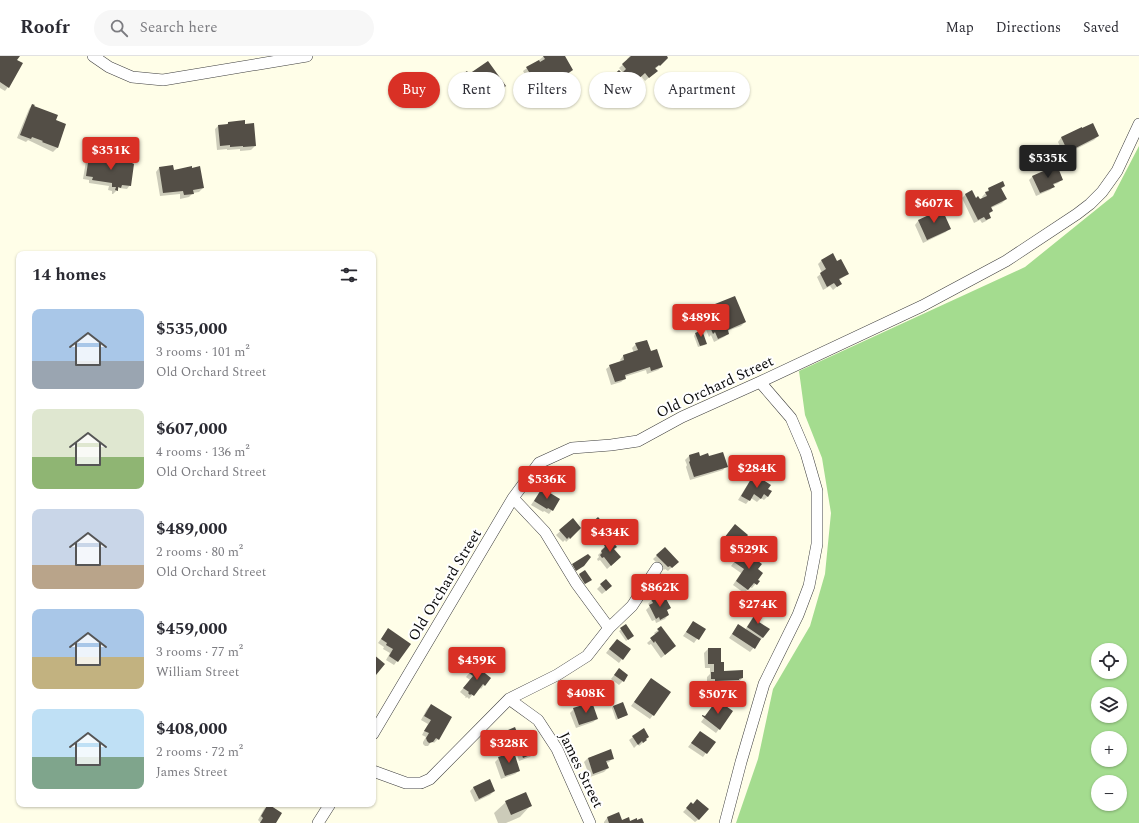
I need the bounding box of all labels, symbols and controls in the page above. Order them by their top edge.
search box [94,10,374,46]
text: Roofr [20,13,70,42]
text: Search here [140,16,218,39]
icon: search [108,17,130,39]
text: Map [946,17,974,38]
text: Directions [996,17,1061,38]
text: Saved [1083,17,1119,38]
chip: Buy [388,72,440,108]
chip: Rent [448,72,505,108]
chip: Filters [513,72,581,108]
chip: New [589,72,646,108]
chip: Apartment [654,72,750,108]
pin: $351K [83,137,139,171]
text: $351K [91,140,131,160]
pin: $535K [1020,145,1076,179]
text: $535K [1028,148,1068,168]
pin: $607K [906,190,962,224]
text: $607K [914,193,954,213]
text: 14 homes [32,262,106,288]
icon: filters [338,264,360,286]
pin: $489K [673,304,729,338]
text: $489K [681,307,721,327]
text: $535,000 [156,316,227,342]
icon: home [64,325,112,373]
text: 3 rooms · 101 m² [156,342,250,362]
street label: Old Orchard Street [652,350,778,424]
text: Old Orchard Street [156,362,266,382]
text: $607,000 [156,416,227,442]
icon: home [64,425,112,473]
text: 4 rooms · 136 m² [156,442,250,462]
pin: $284K [729,455,785,489]
text: $284K [737,458,777,478]
text: Old Orchard Street [156,462,266,482]
pin: $536K [519,466,575,500]
text: $536K [527,469,567,489]
text: $489,000 [156,516,227,542]
pin: $434K [582,519,638,553]
text: $434K [590,522,630,542]
street label: Old Orchard Street [402,524,488,646]
icon: home [64,525,112,573]
pin: $529K [721,536,777,570]
text: $529K [729,539,769,559]
text: 2 rooms · 80 m² [156,542,243,562]
text: Old Orchard Street [156,562,266,582]
pin: $862K [632,574,688,608]
text: $862K [640,577,680,597]
pin: $274K [730,591,786,625]
text: $274K [738,594,778,614]
text: $459,000 [156,616,227,642]
icon: home [64,625,112,673]
text: 3 rooms · 77 m² [156,642,243,662]
map controls [1091,643,1127,811]
button: locate [1091,643,1127,679]
pin: $459K [449,647,505,681]
text: $459K [457,650,497,670]
text: William Street [156,662,239,682]
pin: $408K [558,680,614,714]
pin: $507K [690,681,746,715]
text: $408K [566,683,606,703]
text: $507K [698,684,738,704]
button: layers [1091,687,1127,723]
text: $408,000 [156,716,227,742]
icon: home [64,725,112,773]
street label: James Street [553,728,609,812]
pin: $328K [481,730,537,764]
button: + [1091,731,1127,767]
text: $328K [489,733,529,753]
text: 2 rooms · 72 m² [156,742,243,762]
text: James Street [156,762,228,782]
button: − [1091,775,1127,811]

